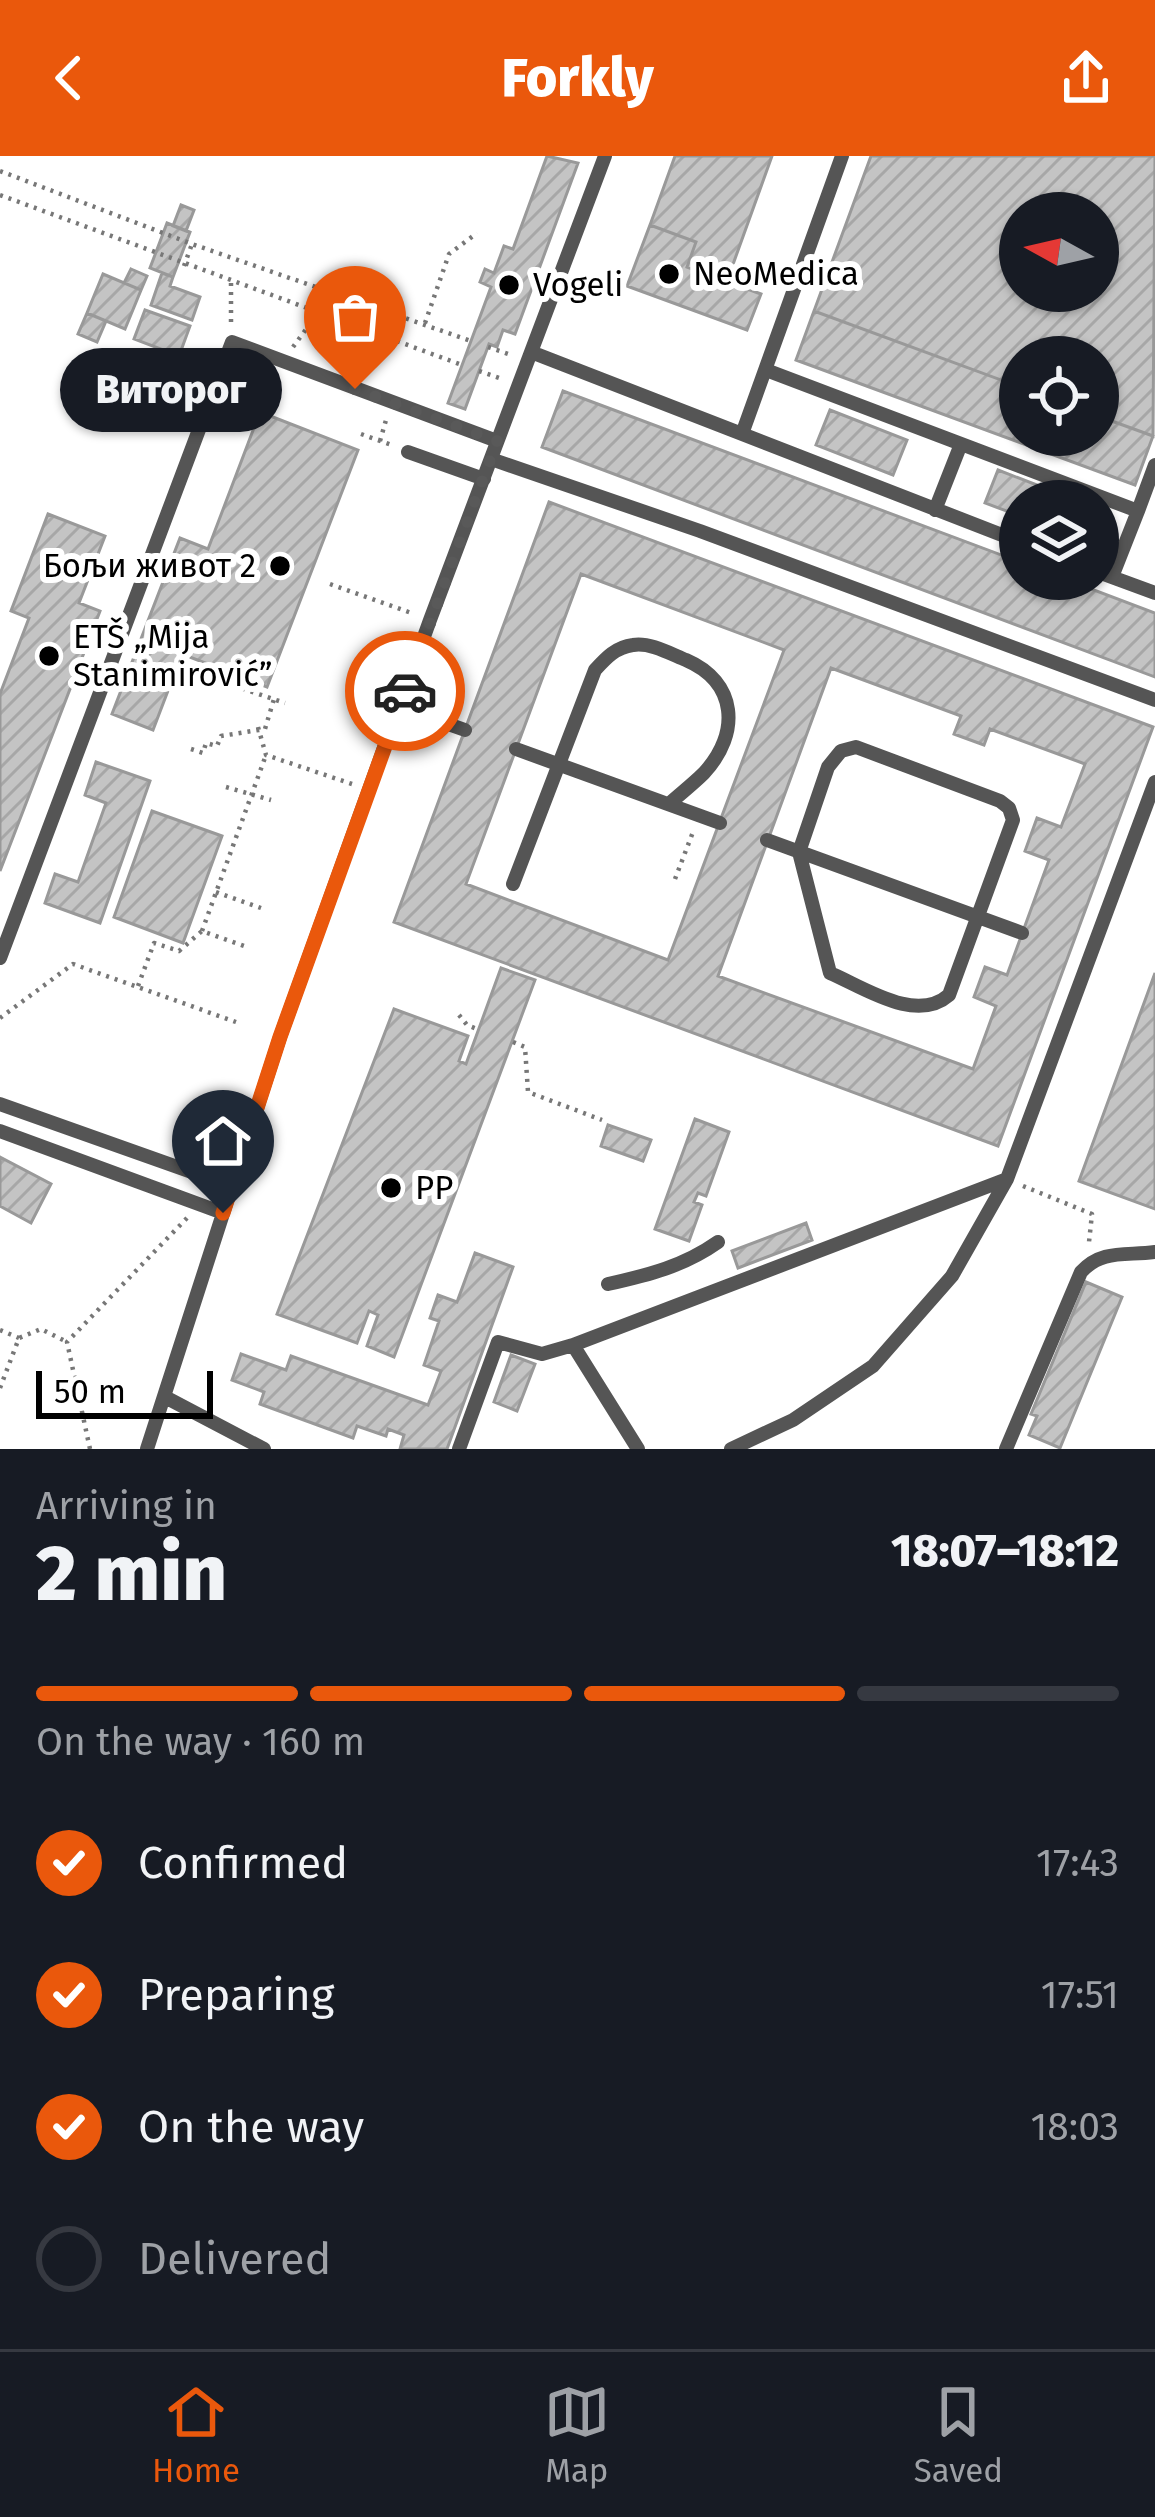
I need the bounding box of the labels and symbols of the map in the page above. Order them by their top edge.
north arrow [999,192,1119,312]
place label: NeoMedica [693,254,859,294]
marker: NeoMedica [656,261,682,287]
place label: Vogeli [533,265,623,305]
pin [304,266,406,389]
marker: Vogeli [496,272,522,298]
callout: Виторог [61,347,283,431]
place label: Бољи живот 2 [43,546,256,586]
marker: Бољи живот 2 [267,553,293,579]
place label: ETŠ „Mija Stanimirović” [73,617,272,695]
courier [345,631,465,751]
marker: ETŠ „Mija Stanimirović” [36,643,62,669]
pin [172,1090,274,1213]
place label: PP [415,1168,453,1208]
marker: PP [378,1175,404,1201]
scale bar [36,1365,213,1418]

